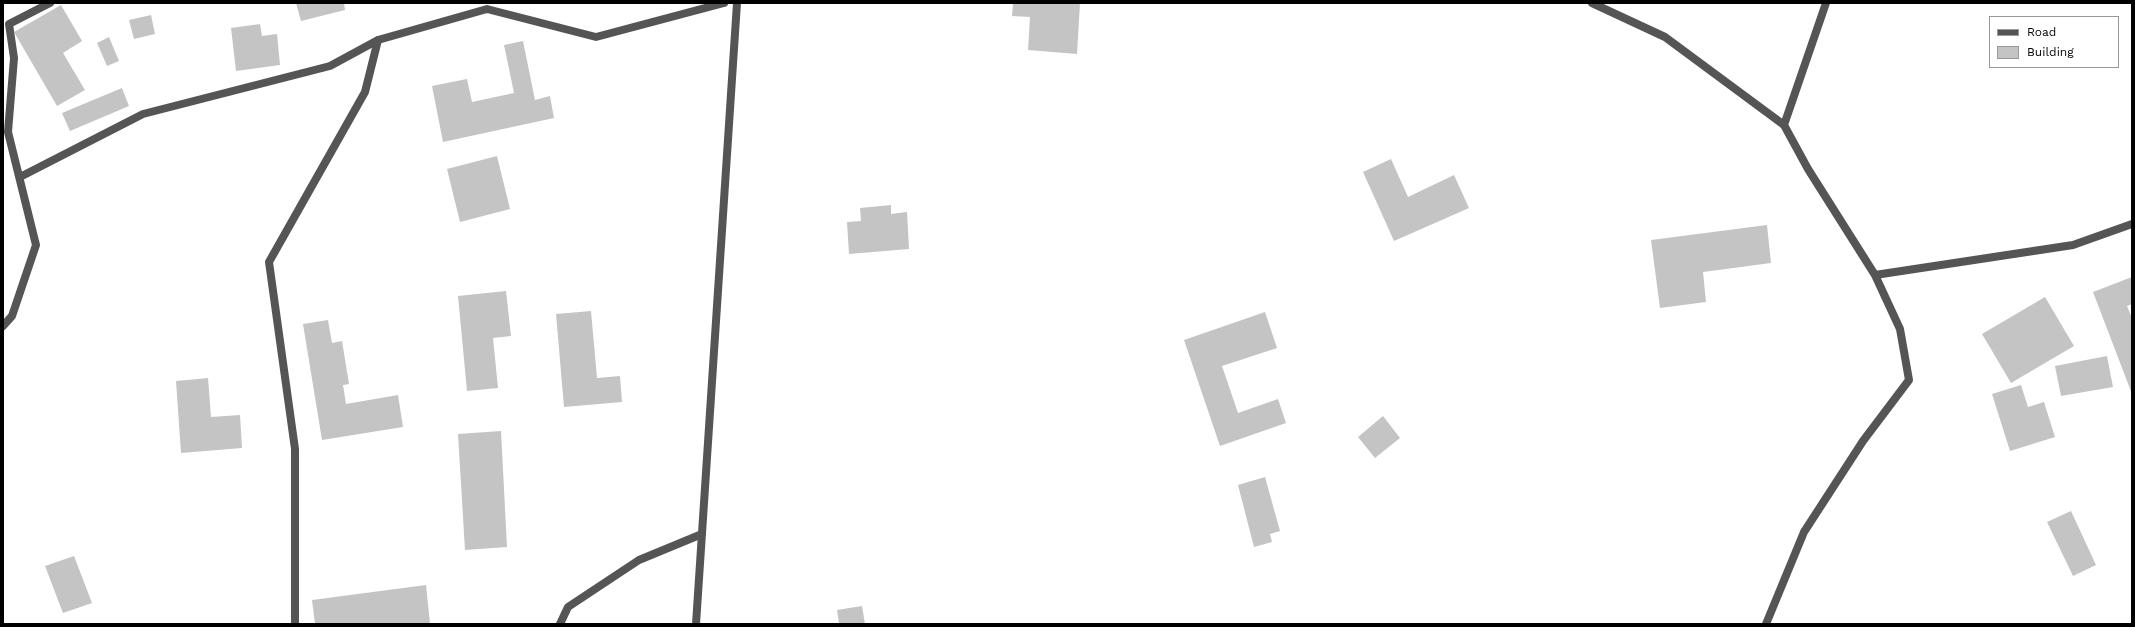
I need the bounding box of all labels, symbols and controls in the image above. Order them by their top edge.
legend [1989,16,2119,68]
text: Road [2027,25,2056,39]
text: Building [2027,45,2074,59]

